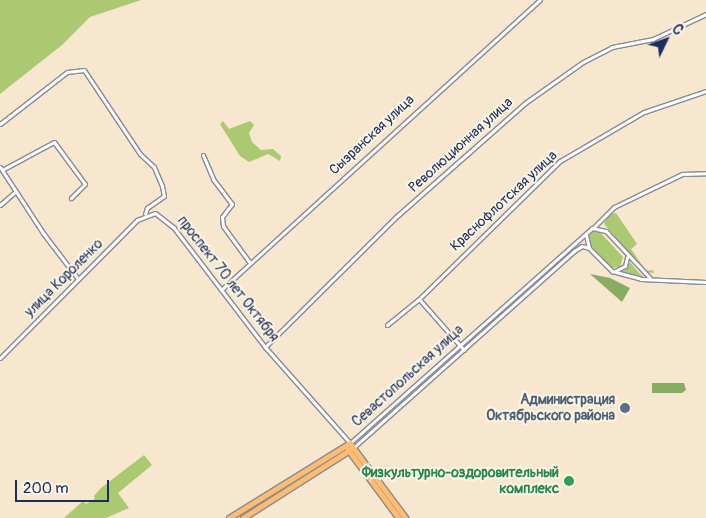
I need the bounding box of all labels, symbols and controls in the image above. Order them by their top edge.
north arrow [641,15,691,65]
text: С [668,21,687,39]
street label: Сызранская улица [326,91,418,179]
street label: Революционная улица [406,94,516,196]
street label: Краснофлотская улица [447,147,561,255]
street label: проспект 70 лет Октября [174,213,282,345]
street label: улица Короленко [21,235,107,321]
street label: Севастопольская улица [349,322,467,430]
place label: Администрация Октябрьского района [486,392,615,424]
marker: Администрация Октябрьского района [619,402,631,414]
place label: Физкультурно-оздоровительный комплекс [362,465,559,498]
scale bar [18,470,111,502]
marker: Физкультурно-оздоровительный комплекс [563,475,575,487]
text: 200 m [23,479,68,498]

